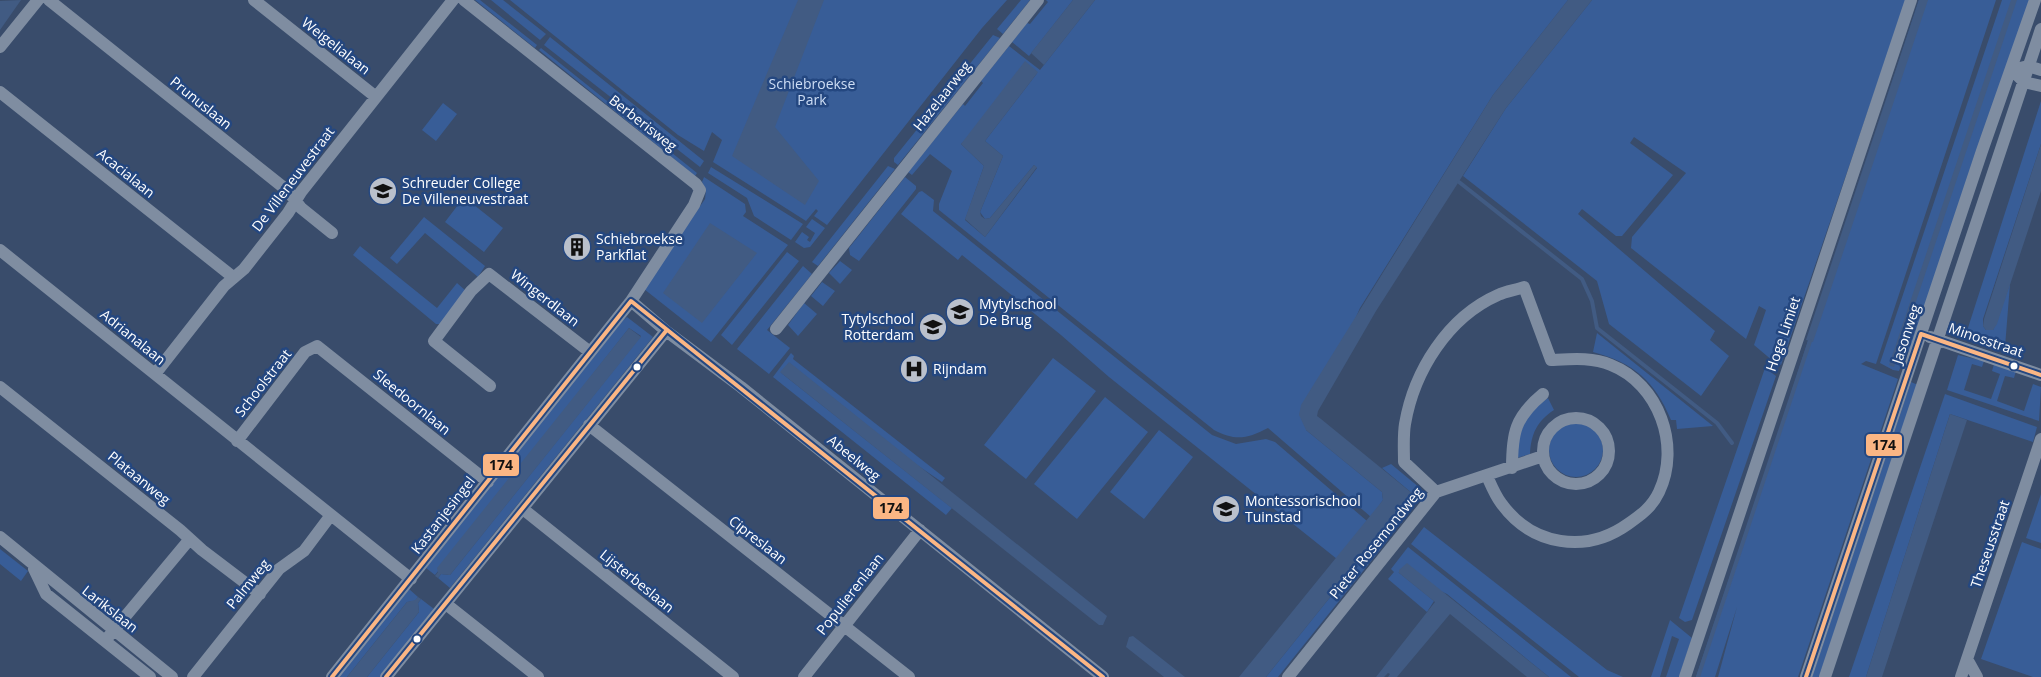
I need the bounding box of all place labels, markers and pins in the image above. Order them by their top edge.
place label: Schreuder College De Villeneuvestraat [402,173,528,208]
school or university icon: Schreuder College De Villeneuvestraat [368,176,398,206]
place label: Schiebroekse Parkflat [596,229,683,264]
building icon: Schiebroekse Parkflat [562,232,592,262]
place label: Mytylschool De Brug [979,294,1057,329]
school or university icon: Mytylschool De Brug [945,297,975,327]
place label: Tytylschool Rotterdam [841,309,914,344]
school or university icon: Tytylschool Rotterdam [918,312,948,342]
hospital icon: Rijndam [899,354,929,384]
place label: Rijndam [933,359,987,378]
unlabelled marker [2009,361,2019,371]
unlabelled marker [632,362,642,372]
place label: Montessorischool Tuinstad [1245,491,1361,526]
school or university icon: Montessorischool Tuinstad [1211,494,1241,524]
unlabelled marker [412,634,422,644]

